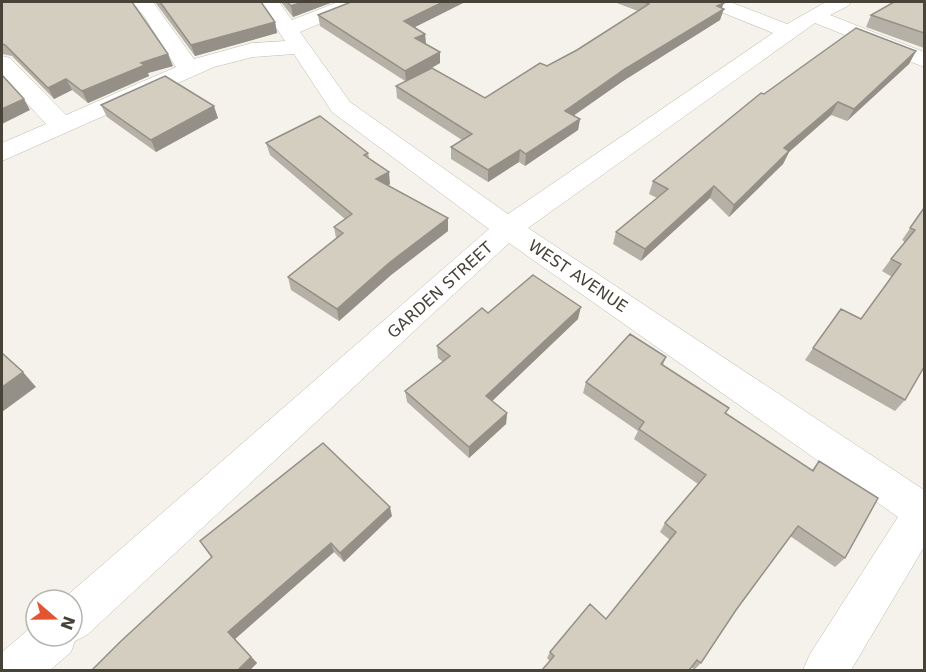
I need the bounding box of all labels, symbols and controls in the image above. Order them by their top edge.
street label: WEST AVENUE [525,236,631,316]
street label: GARDEN STREET [383,238,497,342]
north arrow [24,588,84,648]
text: N [56,613,79,633]

